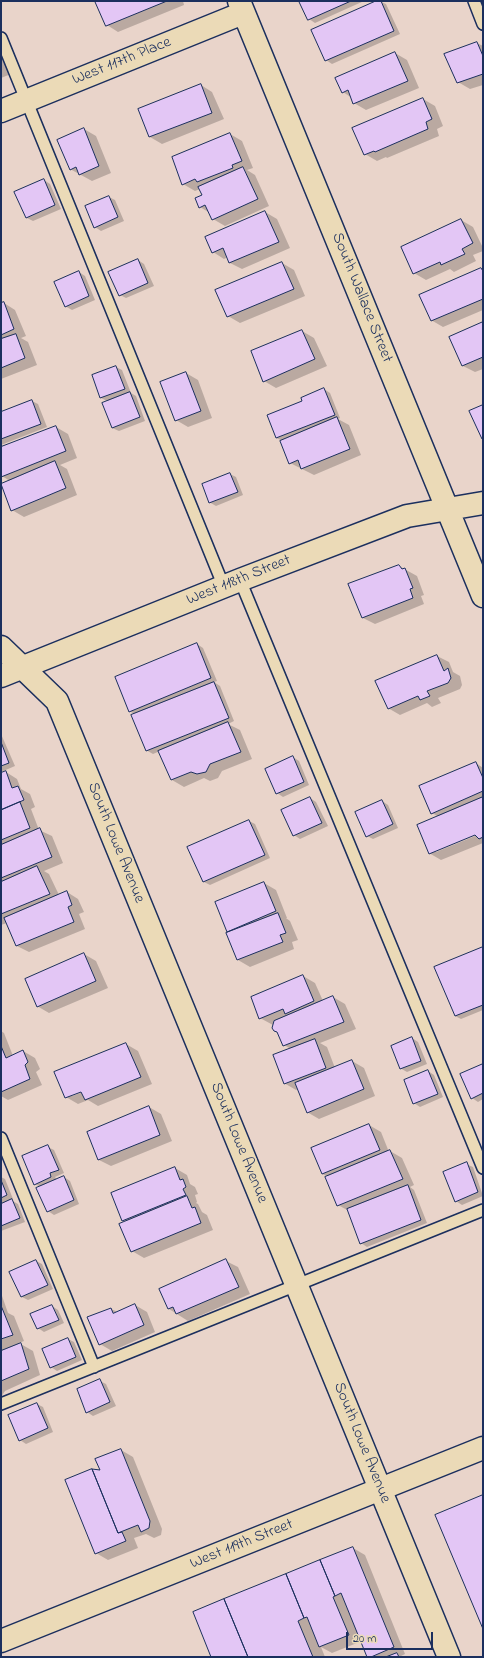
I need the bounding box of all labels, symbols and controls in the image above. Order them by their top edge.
street label: West 117th Place [70,33,174,91]
street label: South Wallace Street [326,230,396,366]
street label: West 118th Street [184,551,294,611]
street label: South Lowe Avenue [82,780,148,906]
street label: South Lowe Avenue [205,1080,271,1206]
street label: South Lowe Avenue [328,1380,394,1506]
street label: West 119th Street [188,1516,296,1574]
scale bar [348,1624,435,1650]
text: 20 m [353,1630,376,1648]

